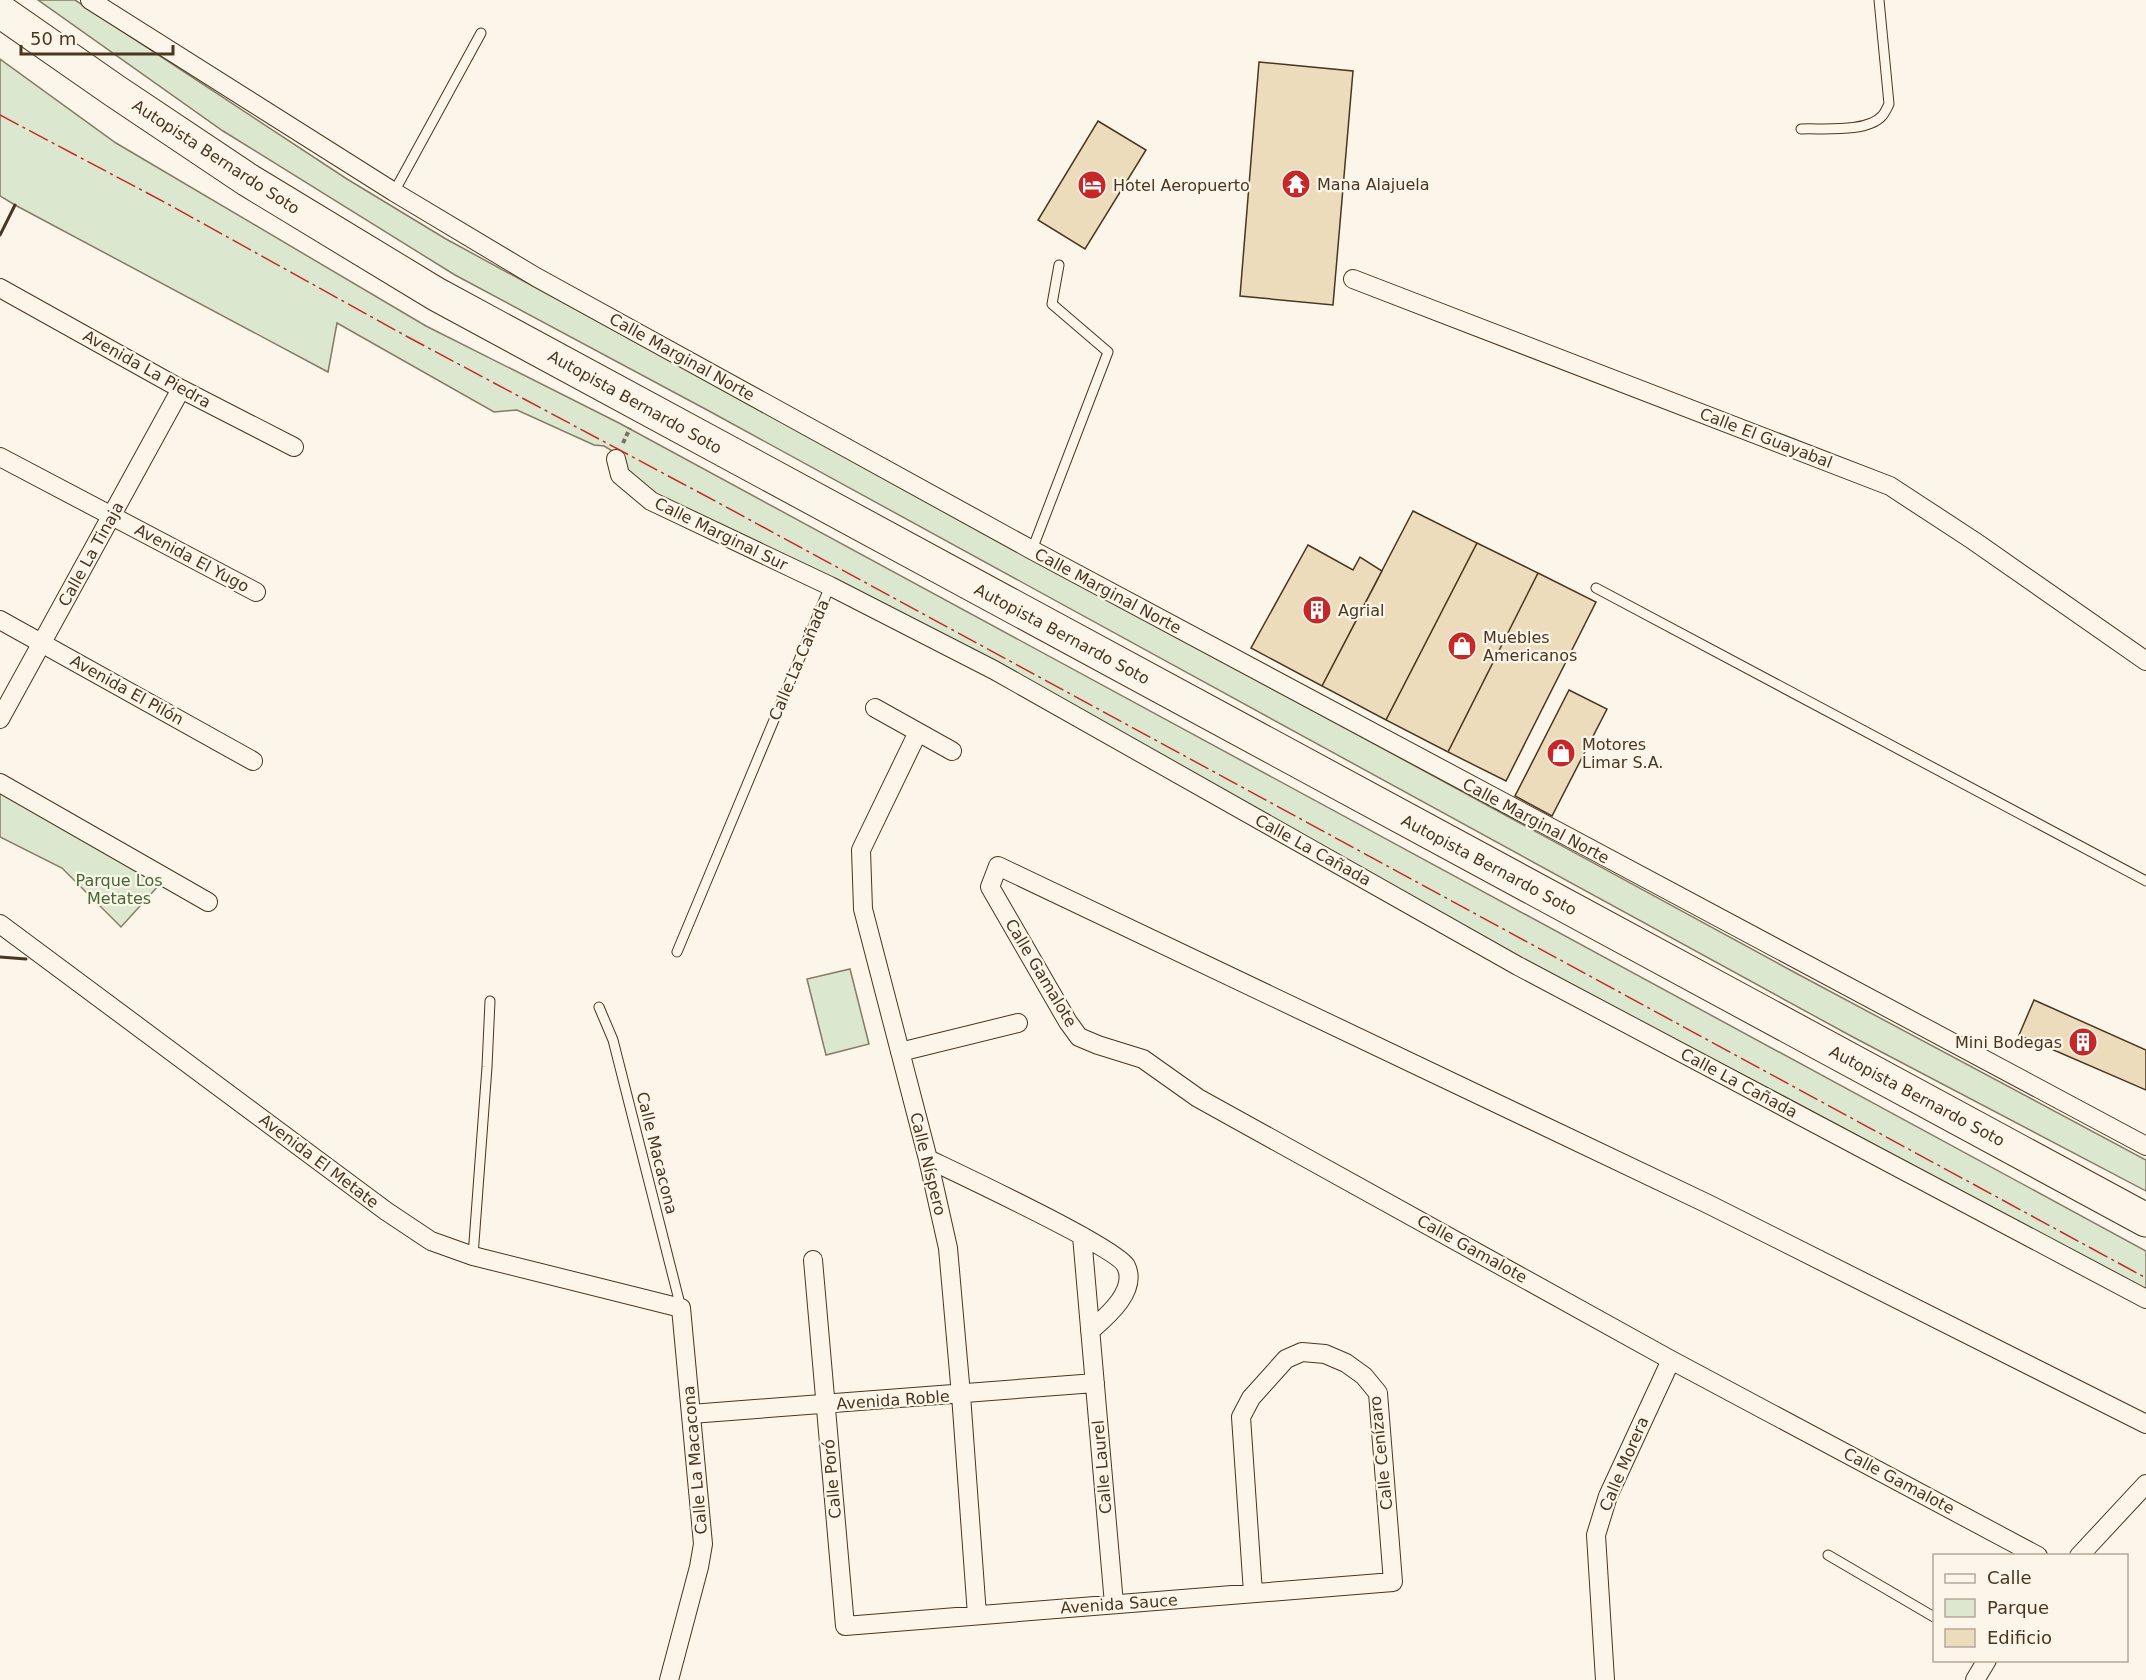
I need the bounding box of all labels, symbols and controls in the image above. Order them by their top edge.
scale bar [21,18,172,56]
text: 50 m [30,28,76,49]
street label: Autopista Bernardo Soto [129,96,303,218]
temple icon: Mana Alajuela [1280,168,1312,200]
hotel icon: Hotel Aeropuerto [1076,169,1108,201]
place label: Mana Alajuela [1317,175,1430,194]
place label: Hotel Aeropuerto [1113,176,1250,195]
street label: Calle Marginal Norte [606,309,758,405]
street label: Avenida La Piedra [80,326,214,412]
street label: Autopista Bernardo Soto [545,346,725,458]
street label: Calle El Guayabal [1697,404,1835,472]
street label: Calle Marginal Sur [651,494,791,575]
street label: Calle La Tinaja [54,498,128,610]
street label: Avenida El Yugo [132,520,252,596]
street label: Calle Marginal Norte [1031,544,1185,638]
street label: Autopista Bernardo Soto [971,580,1153,688]
building icon: Agrial [1301,594,1333,626]
street label: Calle La Cañada [765,597,833,723]
place label: Agrial [1338,601,1384,620]
place label: Muebles Americanos [1483,628,1577,665]
shop icon: Muebles Americanos [1446,630,1478,662]
street label: Avenida El Pilón [67,651,187,729]
place label: Motores Limar S.A. [1582,735,1663,772]
shop icon: Motores Limar S.A. [1545,737,1577,769]
street label: Calle Marginal Norte [1459,774,1613,868]
street label: Calle La Cañada [1252,810,1374,890]
street label: Autopista Bernardo Soto [1398,811,1580,919]
park label: Parque Los Metates [75,871,163,908]
street label: Calle Gamalote [1001,915,1081,1031]
building icon: Mini Bodegas [2067,1026,2099,1058]
place label: Mini Bodegas [1955,1033,2062,1052]
street label: Autopista Bernardo Soto [1826,1042,2008,1150]
street label: Calle La Cañada [1677,1044,1801,1122]
street label: Calle Macacona [633,1090,681,1216]
street label: Avenida El Metate [256,1110,382,1212]
street label: Calle Níspero [906,1110,950,1218]
street label: Calle Gamalote [1414,1211,1530,1287]
street label: Calle La Macacona [679,1385,711,1535]
street label: Avenida Roble [836,1387,950,1413]
street label: Calle Cenízaro [1366,1395,1396,1511]
street label: Calle Morera [1596,1414,1652,1514]
street label: Calle Laurel [1088,1419,1116,1515]
street label: Calle Poró [819,1438,845,1520]
street label: Calle Gamalote [1840,1444,1958,1518]
legend [1933,1554,2128,1662]
text: Calle [1987,1567,2032,1588]
street label: Avenida Sauce [1060,1590,1178,1618]
text: Parque [1987,1597,2049,1618]
text: Edificio [1987,1627,2052,1648]

